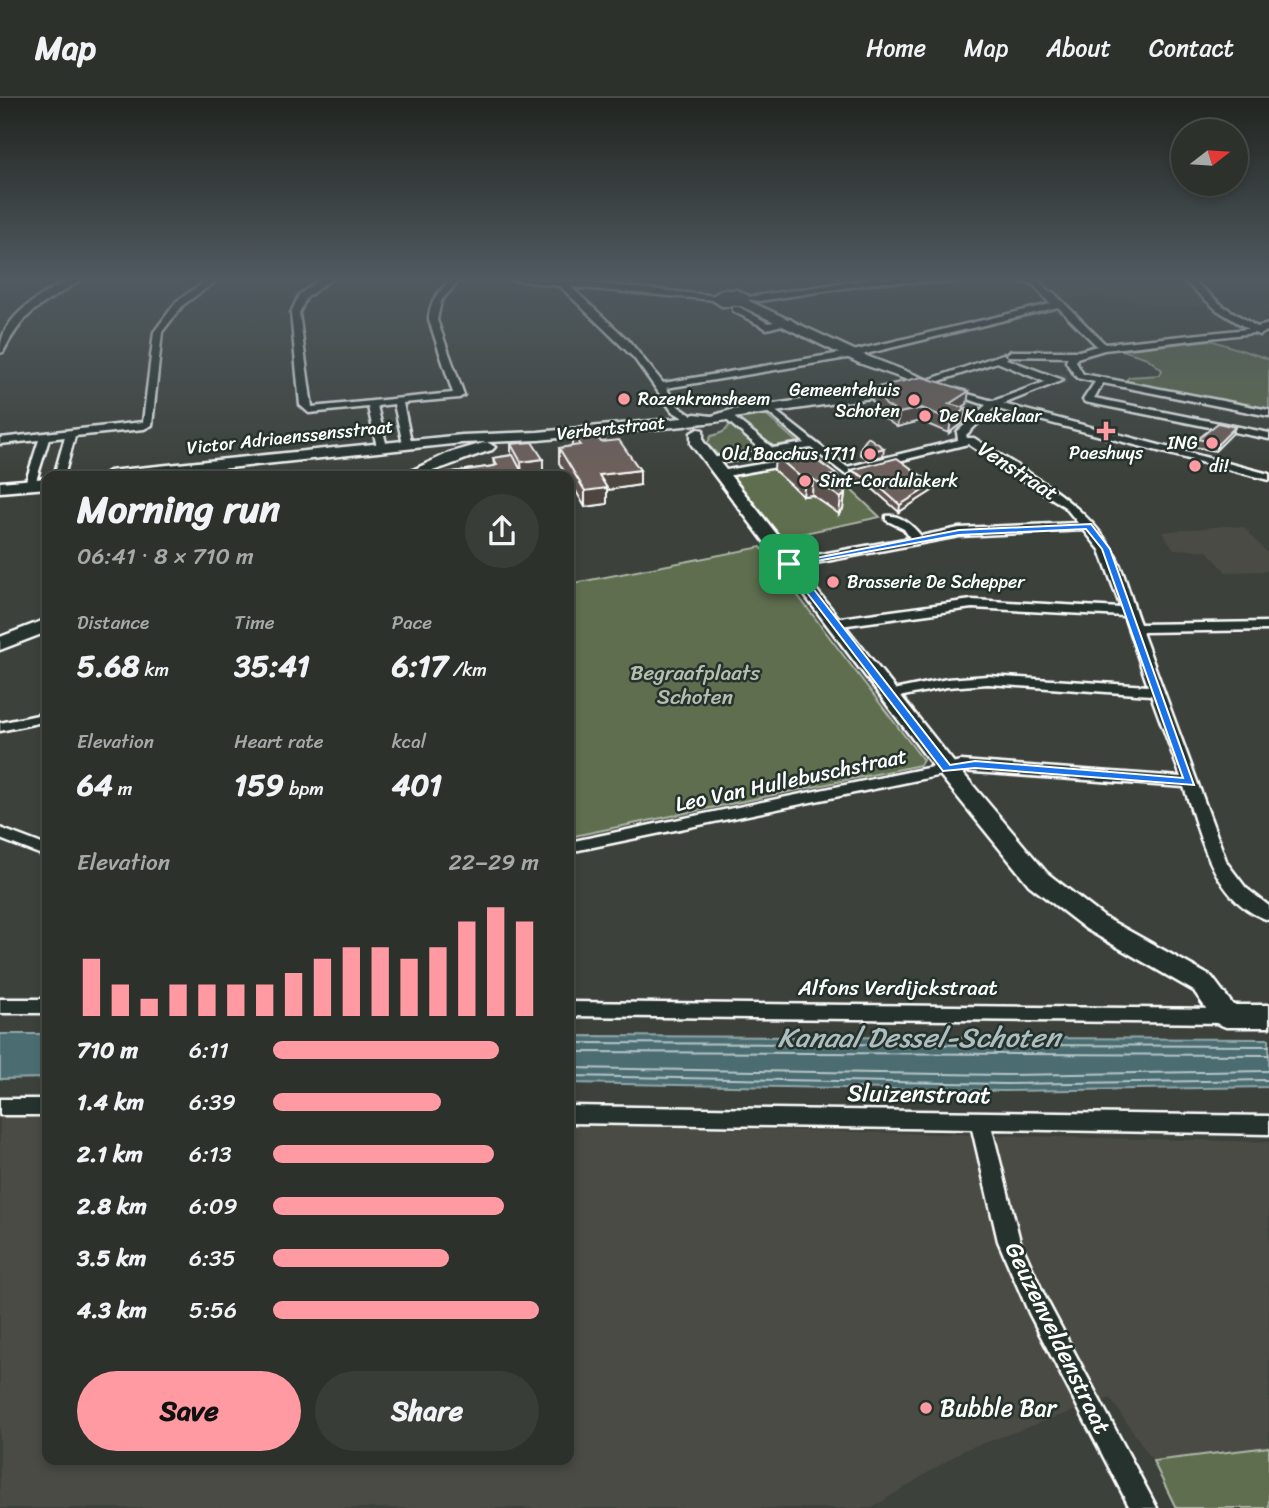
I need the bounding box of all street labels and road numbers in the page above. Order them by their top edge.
street label: Verbertstraat [555,406,667,450]
street label: Victor Adriaenssensstraat [185,410,395,464]
street label: Venstraat [970,431,1066,511]
street label: Leo Van Hullebuschstraat [672,737,910,823]
street label: Alfons Verdijckstraat [797,969,998,1007]
street label: Sluizenstraat [847,1072,991,1116]
street label: Geuzenveldenstraat [993,1234,1123,1442]

